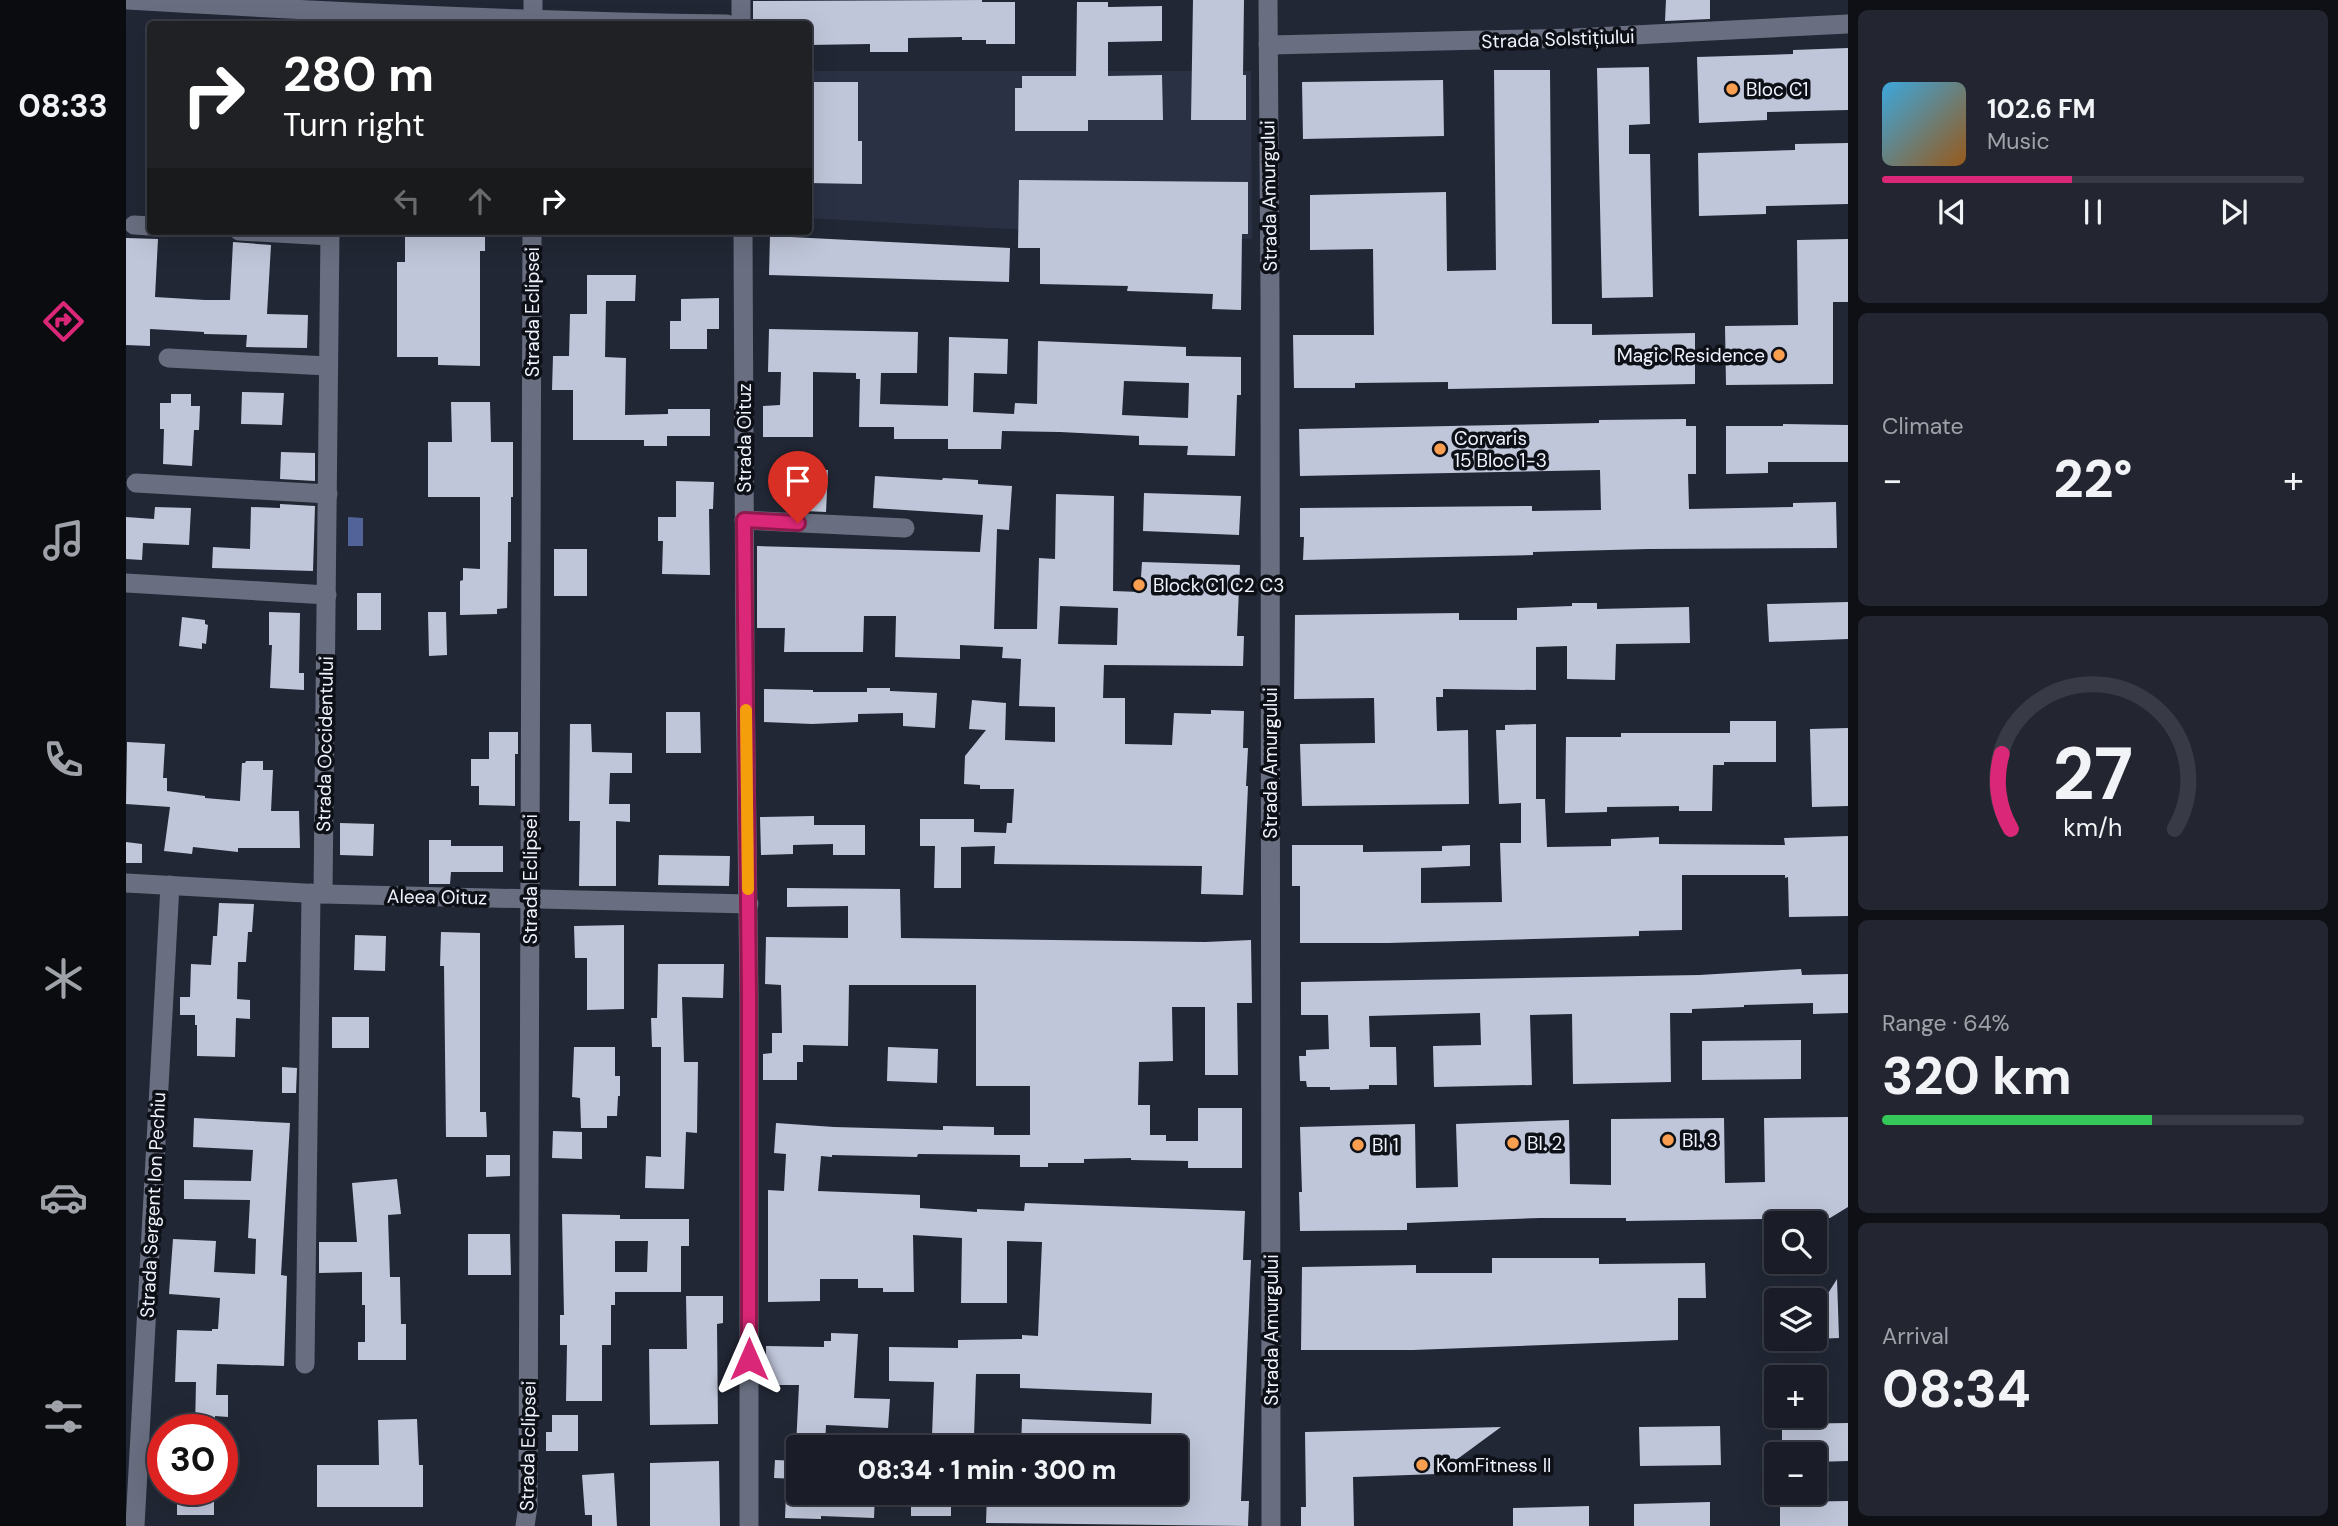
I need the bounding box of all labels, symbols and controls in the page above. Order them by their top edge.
street label: Strada Solstițiului [1481,24,1635,54]
text: 280 m [283,42,434,106]
icon: right [168,49,259,140]
place label: Bloc C1 [1746,77,1808,102]
marker: Bloc C1 [1724,81,1740,97]
text: 08:33 [18,85,108,127]
text: 102.6 FM [1987,92,2096,126]
text: Turn right [283,104,425,146]
street label: Strada Amurgului [1255,120,1283,272]
text: Music [1987,126,2050,156]
icon: left [388,182,426,220]
icon: ahead [461,182,499,220]
icon: right [534,182,572,220]
icon: previous [1933,193,1971,231]
icon: pause [2074,193,2112,231]
icon: next [2215,193,2253,231]
street label: Strada Eclipsei [520,247,545,377]
icon: directions [39,297,88,346]
place label: Magic Residence [1617,343,1765,368]
marker: Magic Residence [1771,347,1787,363]
street label: Strada Oituz [732,383,757,493]
text: Climate [1882,411,1964,441]
place label: Corvaris 15 Bloc 1-3 [1454,426,1547,473]
marker: Corvaris 15 Bloc 1-3 [1432,441,1448,457]
text: 22° [2053,445,2133,513]
pin [768,451,828,523]
text: − [1882,455,1903,505]
text: + [2283,455,2304,505]
icon: arrive [779,462,817,500]
icon: music [39,516,88,565]
place label: Block C1 C2 C3 [1153,573,1285,598]
marker: Block C1 C2 C3 [1131,577,1147,593]
street label: Strada Occidentului [311,656,339,832]
street label: Strada Amurgului [1258,687,1283,839]
text: 27 [2053,727,2133,822]
icon: phone [39,735,88,784]
text: km/h [2063,811,2123,844]
street label: Strada Eclipsei [518,814,543,944]
street label: Aleea Oituz [387,884,487,910]
icon: climate [39,954,88,1003]
text: Range · 64% [1882,1008,2010,1038]
text: 320 km [1882,1042,2072,1110]
street label: Strada Sergent Ion Pechiu [135,1091,171,1319]
place label: Bl. 3 [1682,1128,1718,1153]
place label: Bl. 2 [1527,1131,1563,1156]
marker: Bl. 3 [1660,1132,1676,1148]
place label: Bl 1 [1372,1133,1399,1158]
marker: Bl. 2 [1505,1135,1521,1151]
marker: Bl 1 [1350,1137,1366,1153]
icon: car [39,1173,88,1222]
map controls [1764,1211,1827,1505]
button: search [1764,1211,1827,1274]
street label: Strada Amurgului [1259,1254,1284,1406]
button: layers [1764,1288,1827,1351]
text: Arrival [1882,1321,1949,1351]
position arrow [712,1322,786,1396]
text: 08:34 [1882,1355,2031,1423]
button: + [1764,1365,1827,1428]
street label: Strada Eclipsei [514,1381,542,1511]
icon: filters [39,1392,88,1441]
speed limit sign: 30 [147,1414,238,1505]
button: − [1764,1442,1827,1505]
text: 08:34 · 1 min · 300 m [858,1453,1116,1487]
place label: KomFitness II [1436,1453,1552,1478]
marker: KomFitness II [1414,1457,1430,1473]

